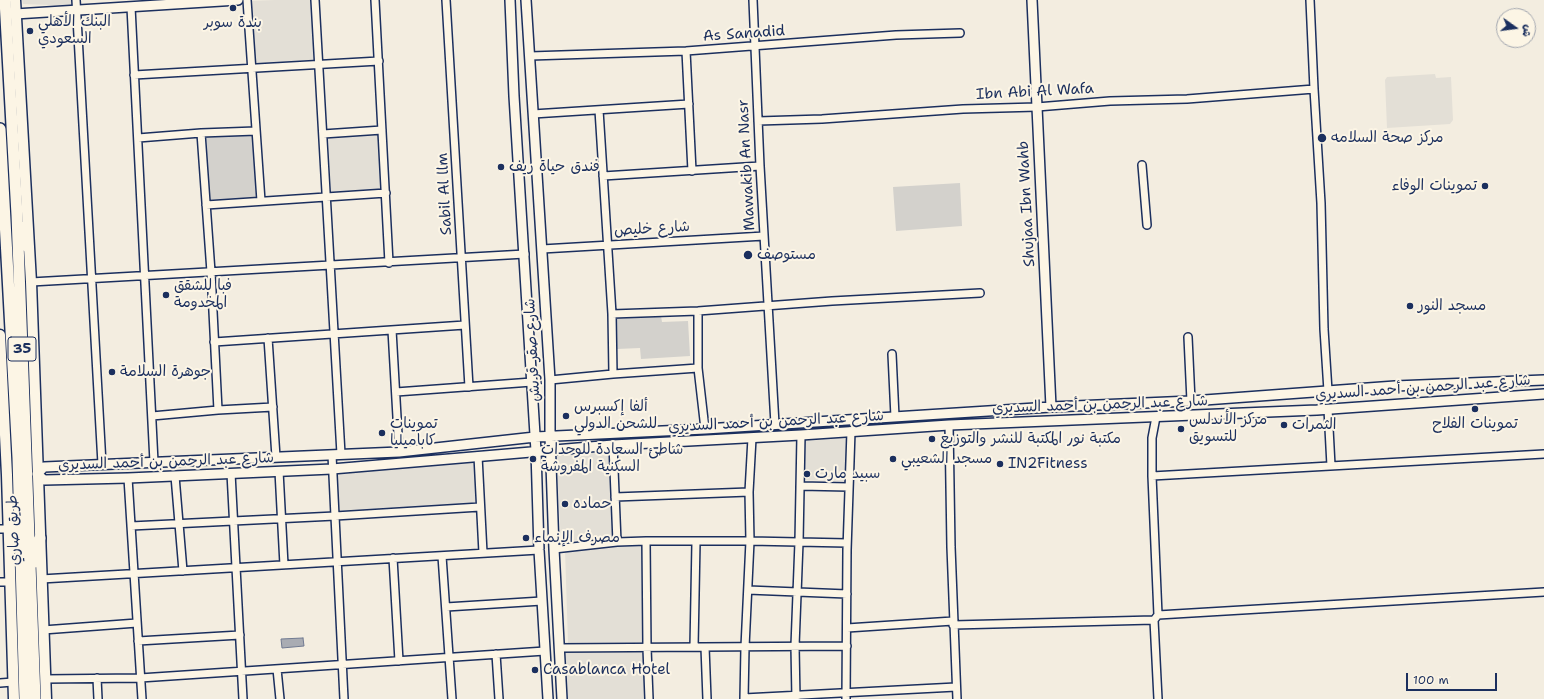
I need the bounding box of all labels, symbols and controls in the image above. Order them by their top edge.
marker: بندة سوبر [228,3,238,13]
north arrow [1496,8,1536,48]
place label: البنك الأهلي السعودي [38,13,111,48]
place label: بندة سوبر [204,14,262,32]
street label: As Sanadid [702,22,786,46]
text: ش [1518,23,1536,38]
marker: البنك الأهلي السعودي [25,26,35,36]
street label: Ibn Abi Al Wafa [976,80,1094,104]
street label: Mawakib An Nasr [735,99,759,231]
place label: مركز صحة السلامه [1331,129,1444,147]
marker: مركز صحة السلامه [1316,132,1328,144]
street label: Shujaa Ibn Wahb [1015,140,1039,268]
street label: Sabil Al llm [434,152,456,236]
place label: فندق حياة ريف [509,158,600,176]
marker: فندق حياة ريف [496,162,506,172]
place label: تموينات الوفاء [1391,177,1477,195]
marker: تموينات الوفاء [1480,181,1490,191]
street label: شارع خليص [614,218,690,240]
place label: مستوصف [757,246,816,264]
marker: مستوصف [742,249,754,261]
place label: فبا للشقق المخدومة [174,277,232,312]
marker: فبا للشقق المخدومة [161,290,171,300]
place label: مسجد النور [1418,297,1486,315]
street label: شارع صقر قريش [521,298,545,402]
marker: مسجد النور [1405,301,1415,311]
road number: 35 [8,337,36,361]
place label: جوهرة السلامة [120,363,211,381]
marker: جوهرة السلامة [107,367,117,377]
street label: شارع عبد الرحمن بن أحمد السديري [1315,371,1531,405]
street label: شارع عبد الرحمن بن أحمد السديري [992,392,1208,418]
place label: ألفا إكسبرس للشحن الدولي [574,398,657,433]
marker: تموينات الفلاح [1470,404,1480,414]
street label: شارع عبد الرحمن بن أحمد السديري [668,407,884,437]
marker: ألفا إكسبرس للشحن الدولي [561,411,571,421]
place label: مركز الأندلس للتسويق [1189,411,1267,446]
place label: تموينات كاباميليا [390,415,438,450]
place label: تموينات الفلاح [1432,415,1518,433]
place label: الثمرات [1292,416,1337,434]
marker: الثمرات [1279,420,1289,430]
marker: مركز الأندلس للتسويق [1176,424,1186,434]
marker: تموينات كاباميليا [377,428,387,438]
place label: مكتبة نور المكتبة للنشر والتوزيع [940,430,1121,448]
marker: مكتبة نور المكتبة للنشر والتوزيع [927,434,937,444]
place label: شاطئ السعادة للوحدات السكنية المفروشة [541,441,683,476]
street label: شارع عبد الرحمن بن أحمد السديري [58,449,274,475]
place label: مسجد الشعيبي [901,450,992,468]
marker: شاطئ السعادة للوحدات السكنية المفروشة [528,454,538,464]
marker: مسجد الشعيبي [888,454,898,464]
place label: IN2Fitness [1008,455,1088,473]
marker: IN2Fitness [995,459,1005,469]
place label: سبيد مارت [815,465,880,483]
marker: سبيد مارت [802,469,812,479]
street label: طريق صاري [4,494,24,566]
place label: حماده [573,495,611,513]
marker: حماده [560,499,570,509]
place label: مصرف الإنماء [534,529,620,547]
marker: مصرف الإنماء [521,533,531,543]
place label: Casablanca Hotel [543,661,670,679]
marker: Casablanca Hotel [530,665,540,675]
scale bar [1408,665,1499,691]
text: 100 m [1413,672,1449,688]

